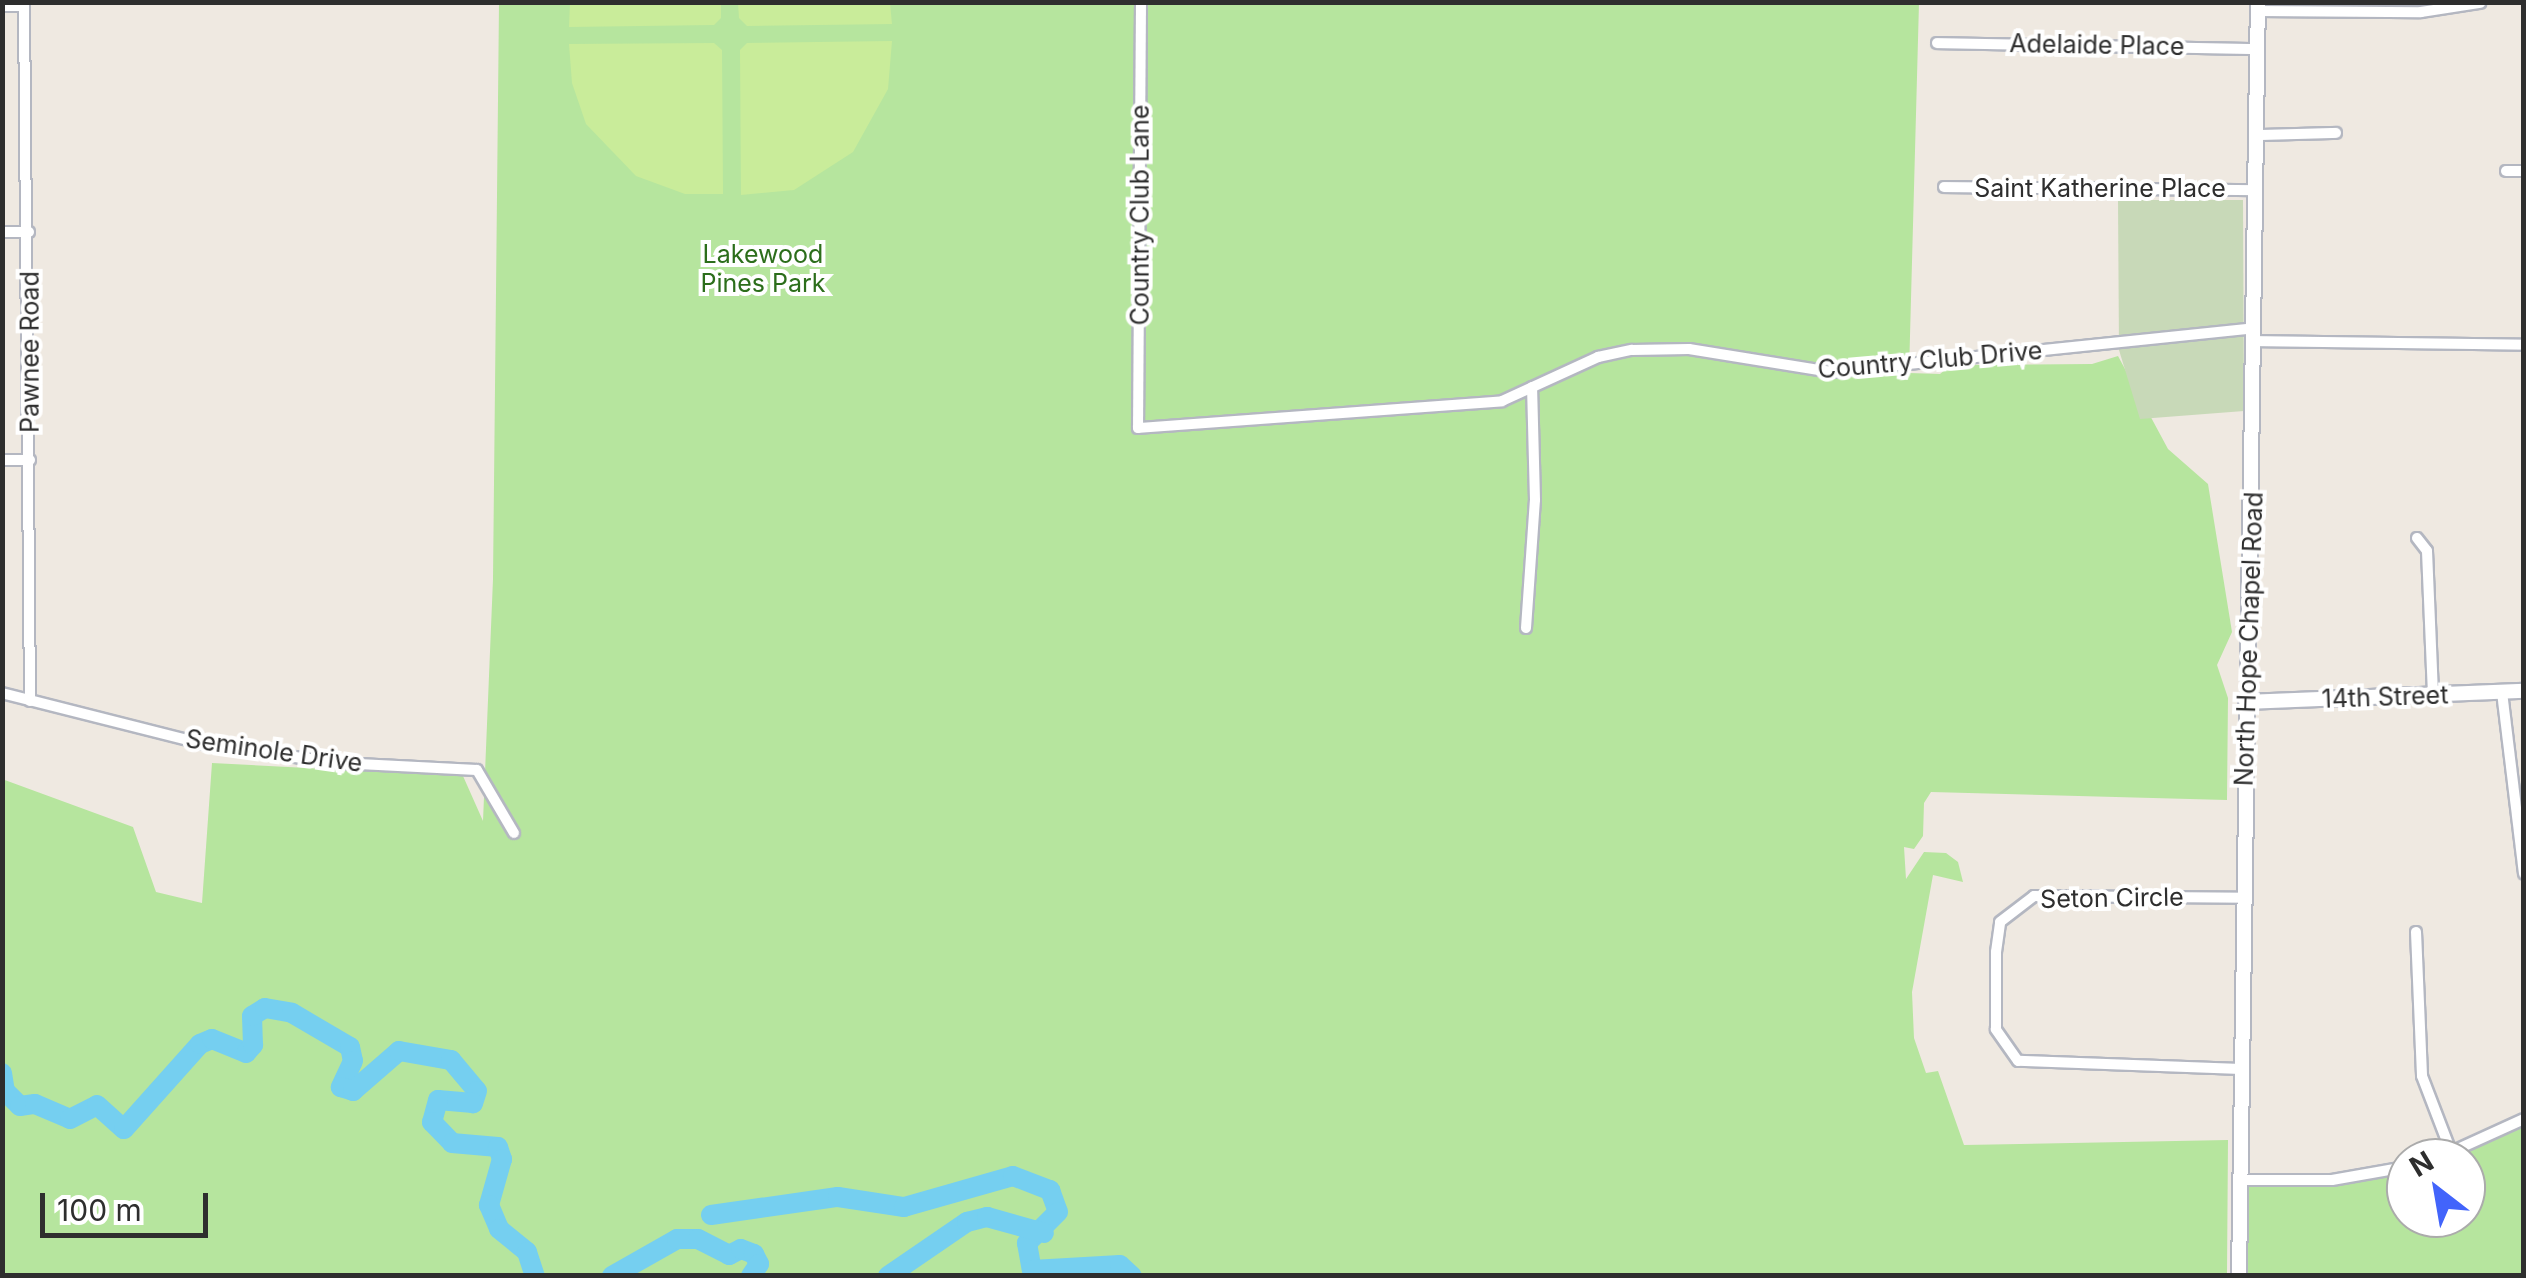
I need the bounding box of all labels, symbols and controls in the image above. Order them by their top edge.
street label: Adelaide Place [2009,28,2185,62]
street label: Country Club Lane [1125,105,1155,325]
street label: Saint Katherine Place [1974,173,2226,203]
park label: Lakewood Pines Park [700,240,826,299]
street label: Pawnee Road [15,271,45,433]
street label: Country Club Drive [1816,335,2044,385]
street label: North Hope Chapel Road [2229,491,2269,787]
street label: 14th Street [2321,680,2449,714]
street label: Seminole Drive [184,724,364,778]
street label: Seton Circle [2040,882,2184,914]
north arrow [2386,1138,2486,1238]
text: N [2404,1144,2439,1184]
scale bar [45,1173,212,1235]
text: 100 m [57,1192,142,1228]

